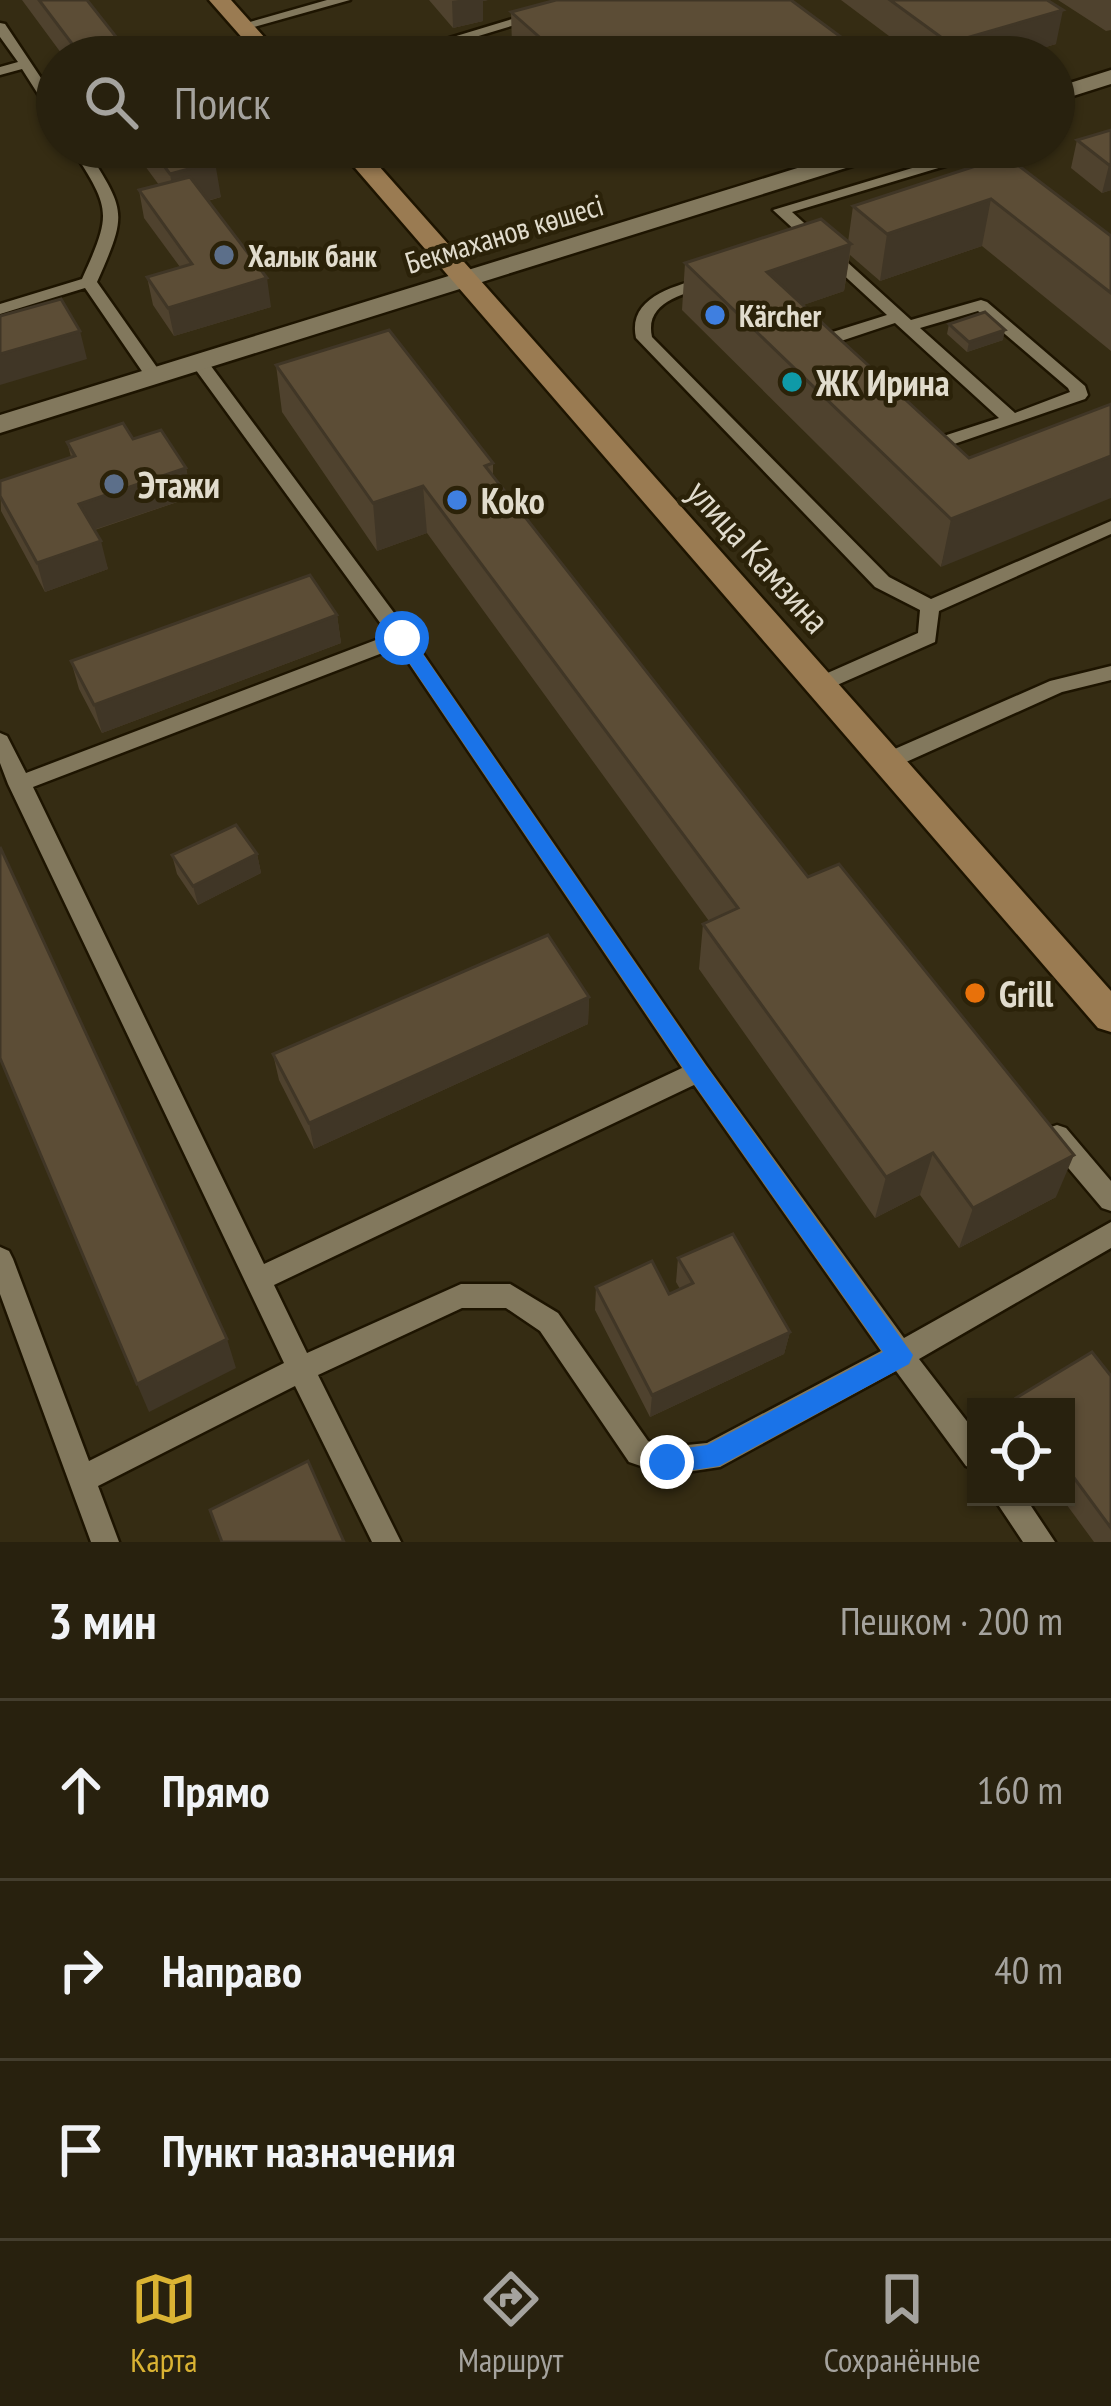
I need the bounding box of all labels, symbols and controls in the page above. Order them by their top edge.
search box [36,36,1075,168]
icon: search [78,69,144,135]
text: Поиск [174,73,270,131]
street label: Бекмаханов көшесі [400,184,608,282]
place label: Халык банк [248,236,377,275]
marker: Халык банк [211,242,237,268]
place label: Kärcher [739,296,822,335]
marker: Kärcher [702,302,728,328]
place label: ЖК Ирина [815,359,950,406]
marker: ЖК Ирина [779,369,805,395]
place label: Этажи [138,461,220,508]
street label: улица Камзина [678,469,840,643]
marker: Этажи [101,471,127,497]
place label: Koko [481,477,545,524]
marker: Koko [444,487,470,513]
route start [375,611,429,665]
place label: Grill [999,970,1053,1017]
marker: Grill [962,980,988,1006]
map controls [967,1398,1075,1506]
button: locate [967,1398,1075,1506]
route end [640,1435,694,1489]
text: 3 мин [48,1587,157,1653]
text: Пешком · 200 m [840,1595,1063,1646]
icon: ahead [48,1757,114,1823]
text: Прямо [162,1761,270,1819]
text: 160 m [977,1764,1063,1815]
icon: right [48,1937,114,2003]
text: Направо [162,1941,302,1999]
text: 40 m [994,1944,1063,1995]
icon: arrive [48,2117,114,2183]
text: Пункт назначения [162,2121,456,2179]
tab: Карта [130,2266,197,2381]
tab: Маршрут [458,2266,563,2381]
tab: Сохранённые [824,2266,981,2381]

